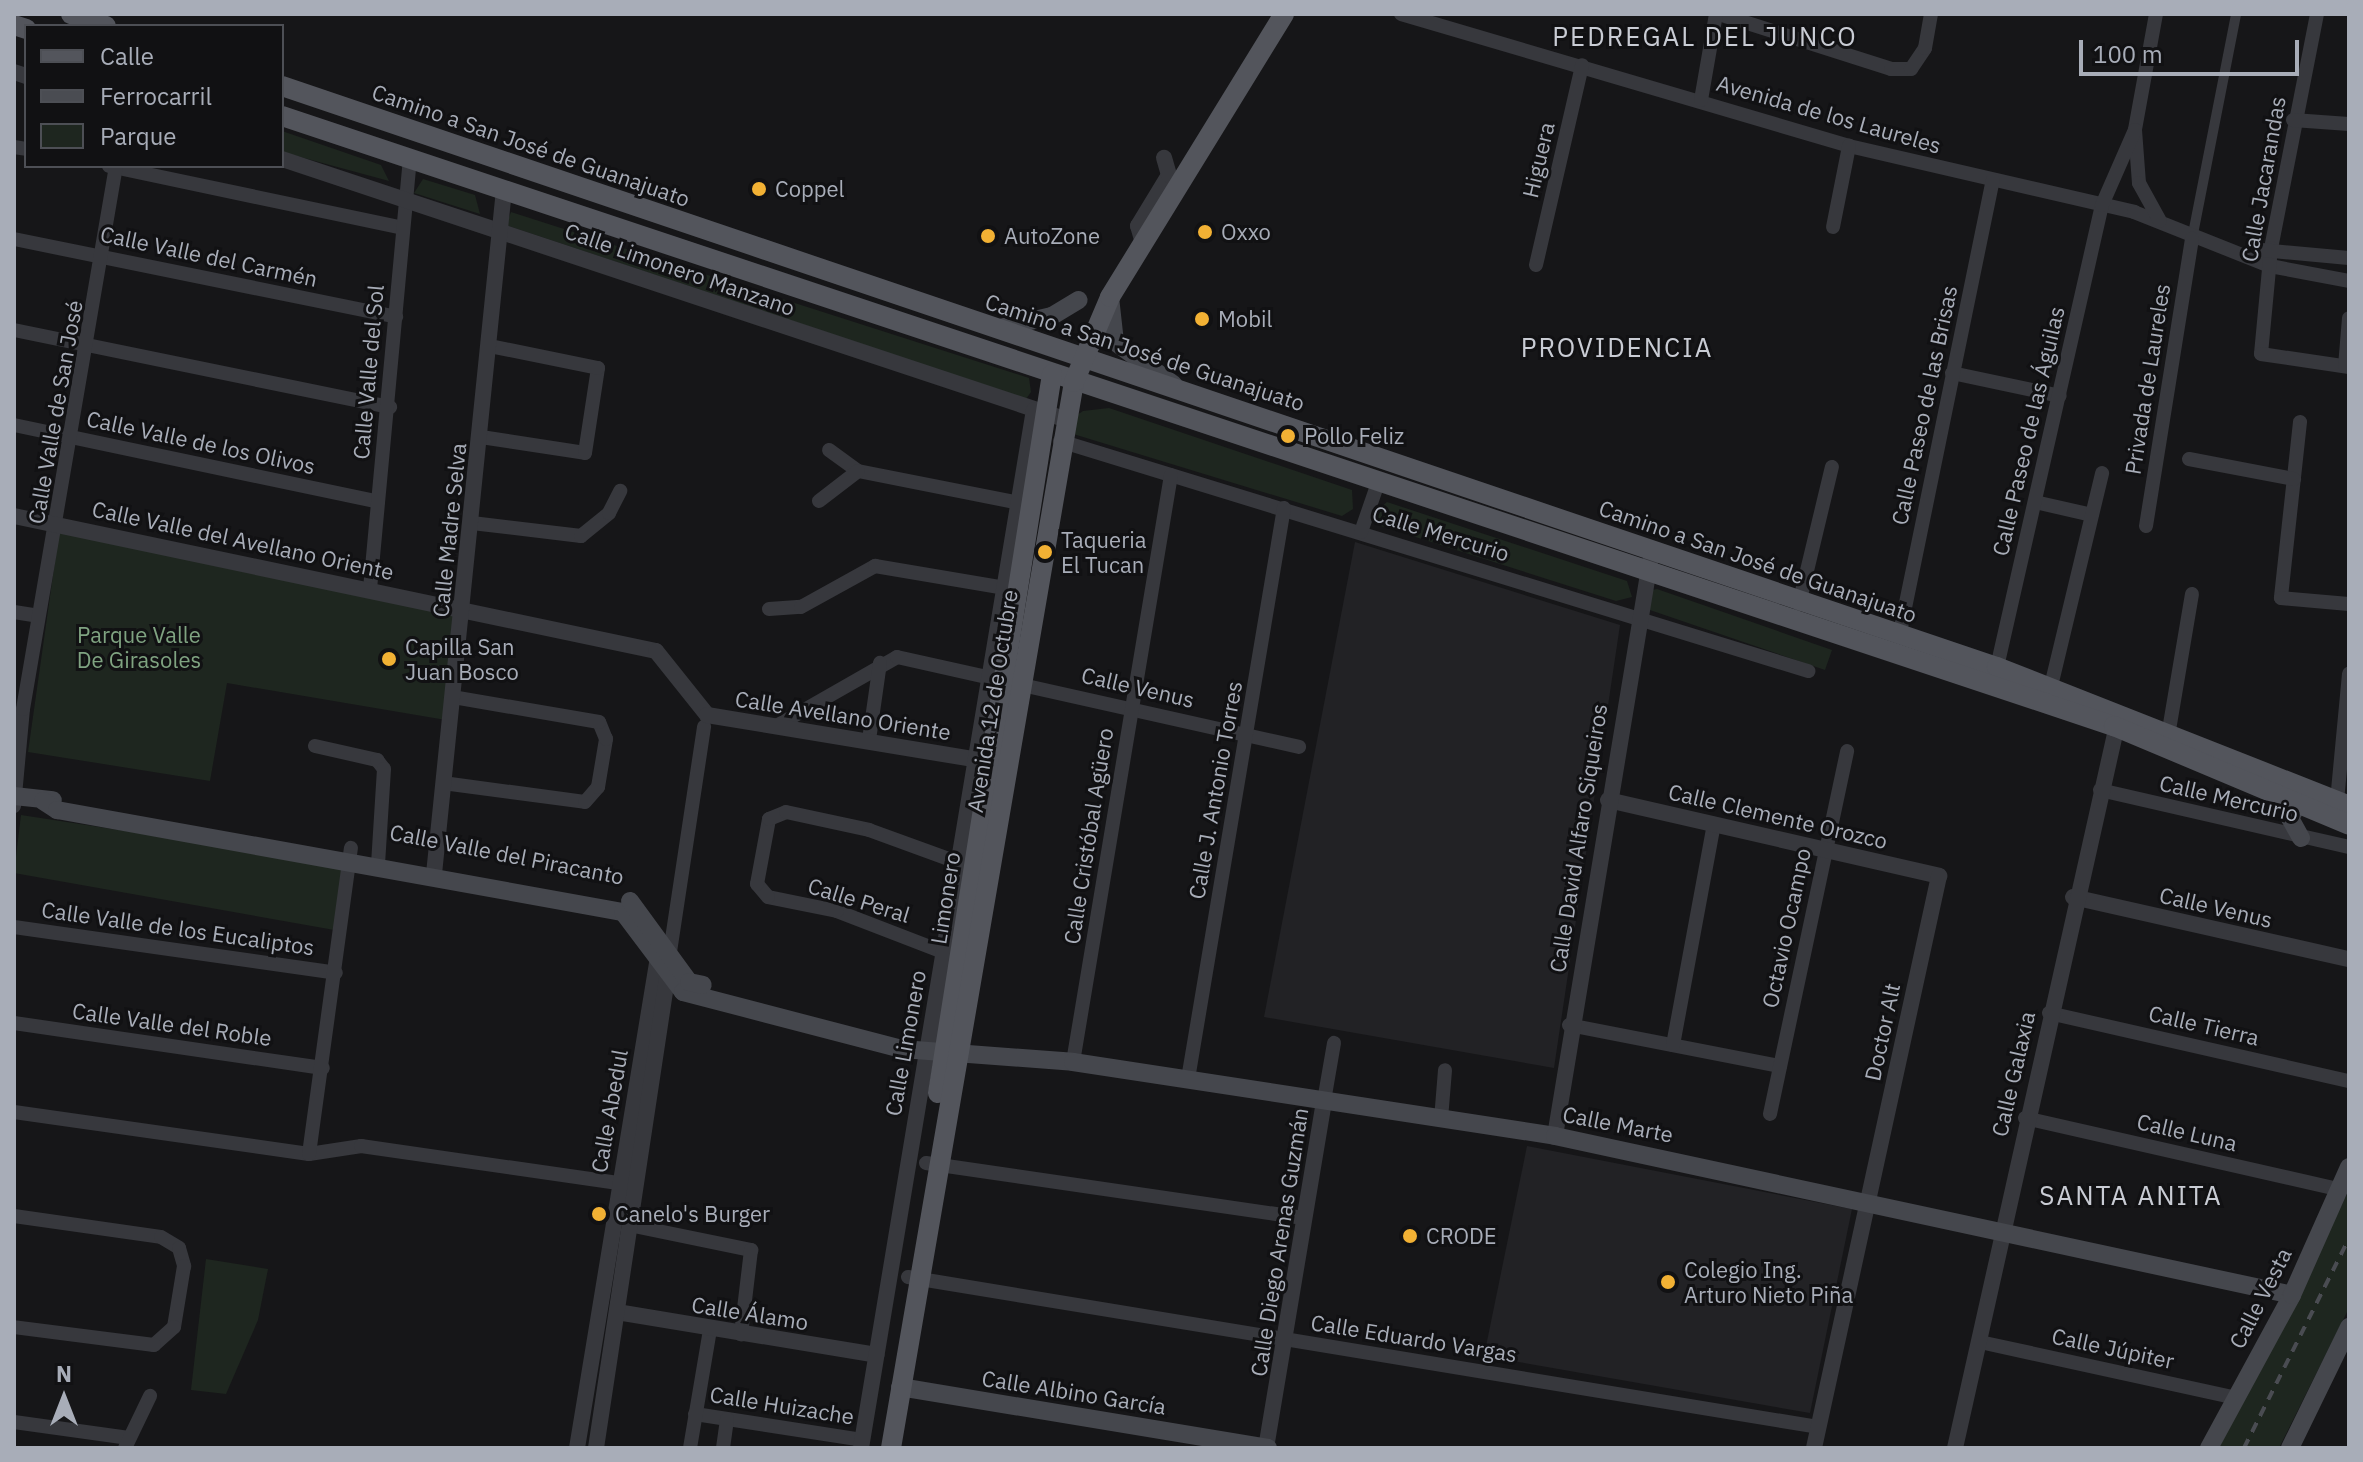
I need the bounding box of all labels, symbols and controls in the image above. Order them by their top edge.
district label: PEDREGAL DEL JUNCO [1552,21,1858,53]
legend [24,24,284,168]
scale bar [2083,24,2303,74]
text: 100 m [2093,38,2163,70]
text: Calle [100,40,154,72]
street label: Avenida de los Laureles [1714,69,1944,159]
street label: Camino a San José de Guanajuato [369,78,693,212]
text: Ferrocarril [100,80,212,112]
street label: Calle Jacarandas [2235,94,2291,264]
text: Parque [100,120,177,152]
street label: Higuera [1516,120,1560,200]
place label: Coppel [775,176,845,202]
marker: Coppel [750,180,768,198]
street label: Calle Limonero Manzano [562,217,798,321]
place label: Oxxo [1221,219,1271,245]
street label: Calle Valle del Carmén [98,220,320,292]
place label: AutoZone [1004,223,1100,249]
marker: Oxxo [1196,223,1214,241]
marker: AutoZone [979,227,997,245]
street label: Privada de Laureles [2119,282,2175,476]
street label: Calle Paseo de las Brisas [1886,283,1962,527]
street label: Calle Valle del Sol [347,284,389,460]
street label: Camino a San José de Guanajuato [982,288,1308,416]
street label: Calle Valle de San José [22,298,88,526]
street label: Calle Paseo de las Águilas [1986,304,2070,558]
place label: Mobil [1218,306,1272,332]
marker: Mobil [1193,310,1211,328]
district label: PROVIDENCIA [1521,332,1713,364]
street label: Calle Valle de los Olivos [84,405,318,479]
place label: Pollo Feliz [1304,423,1404,449]
marker: Pollo Feliz [1279,427,1297,445]
street label: Calle Madre Selva [427,442,471,618]
street label: Camino a San José de Guanajuato [1596,494,1920,628]
street label: Calle Valle del Avellano Oriente [90,495,396,585]
street label: Calle Mercurio [1369,500,1513,566]
place label: Taqueria El Tucan [1061,526,1146,578]
marker: Taqueria El Tucan [1036,543,1054,561]
street label: Avenida 12 de Octubre [961,588,1023,814]
park label: Parque Valle De Girasoles [77,621,201,672]
place label: Capilla San Juan Bosco [405,633,519,684]
marker: Capilla San Juan Bosco [380,650,398,668]
street label: Calle Venus [1079,661,1197,713]
street label: Calle J. Antonio Torres [1183,679,1247,901]
street label: Calle Avellano Oriente [733,685,953,745]
street label: Calle David Alfaro Siqueiros [1544,702,1612,974]
street label: Calle Cristóbal Agüero [1058,726,1118,946]
street label: Calle Mercurio [2157,769,2301,827]
street label: Calle Clemente Orozco [1666,778,1890,854]
street label: Calle Valle del Piracanto [388,818,626,890]
street label: Octavio Ocampo [1756,846,1816,1010]
street label: Limonero [925,850,965,946]
street label: Calle Peral [805,872,913,928]
street label: Calle Venus [2157,881,2275,933]
street label: Calle Valle de los Eucaliptos [40,896,316,960]
street label: Calle Limonero [879,968,931,1118]
street label: Doctor Alt [1859,981,1905,1083]
street label: Calle Valle del Roble [71,997,273,1051]
street label: Calle Tierra [2146,999,2262,1051]
street label: Calle Galaxia [1986,1009,2040,1139]
street label: Calle Abedul [585,1047,633,1175]
street label: Calle Marte [1560,1100,1676,1148]
street label: Calle Diego Arenas Guzmán [1245,1106,1313,1378]
street label: Calle Luna [2134,1108,2240,1156]
district label: SANTA ANITA [2039,1180,2223,1212]
place label: Canelo's Burger [615,1201,770,1227]
marker: Canelo's Burger [590,1205,608,1223]
place label: CRODE [1426,1223,1497,1249]
marker: CRODE [1401,1227,1419,1245]
street label: Calle Vesta [2223,1243,2297,1353]
place label: Colegio Ing. Arturo Nieto Piña [1684,1256,1853,1308]
marker: Colegio Ing. Arturo Nieto Piña [1659,1273,1677,1291]
street label: Calle Álamo [690,1291,810,1335]
street label: Calle Eduardo Vargas [1309,1309,1519,1367]
street label: Calle Júpiter [2049,1322,2177,1374]
north arrow [24,1358,104,1438]
text: N [56,1359,72,1388]
street label: Calle Albino García [980,1364,1168,1420]
street label: Calle Huizache [708,1381,856,1429]

